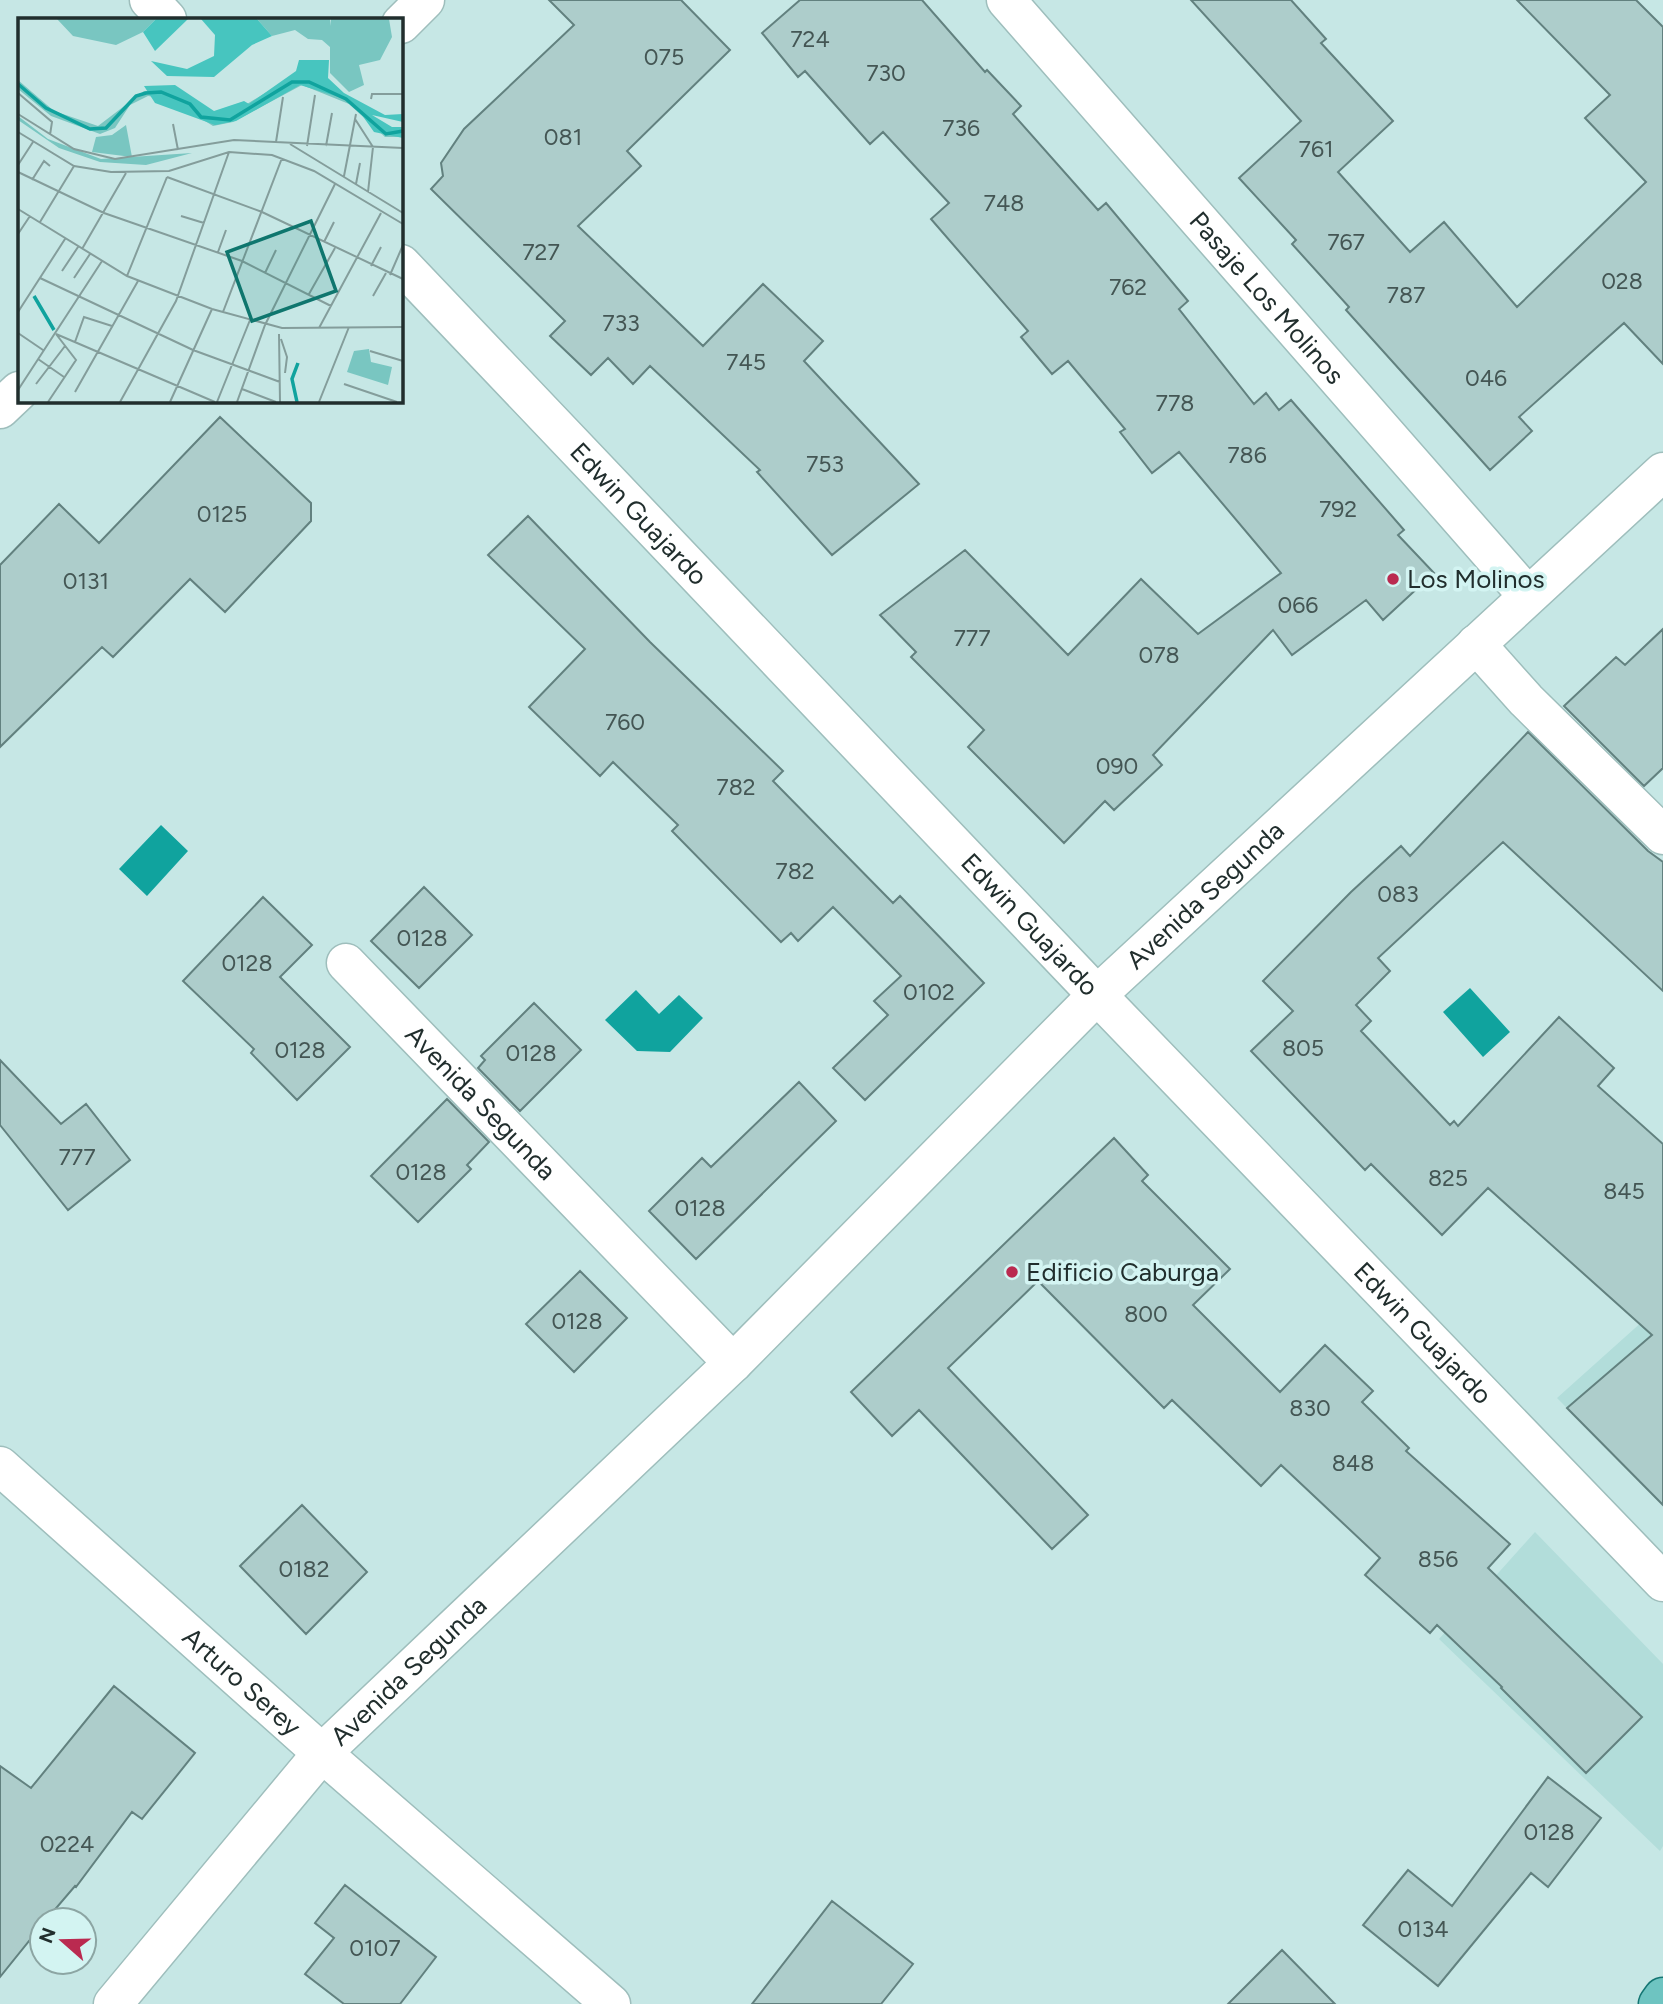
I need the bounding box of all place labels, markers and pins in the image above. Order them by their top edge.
place label: Los Molinos [1407,563,1545,595]
marker: Los Molinos [1385,571,1401,587]
place label: Edificio Caburga [1026,1256,1219,1288]
marker: Edificio Caburga [1004,1264,1020,1280]

